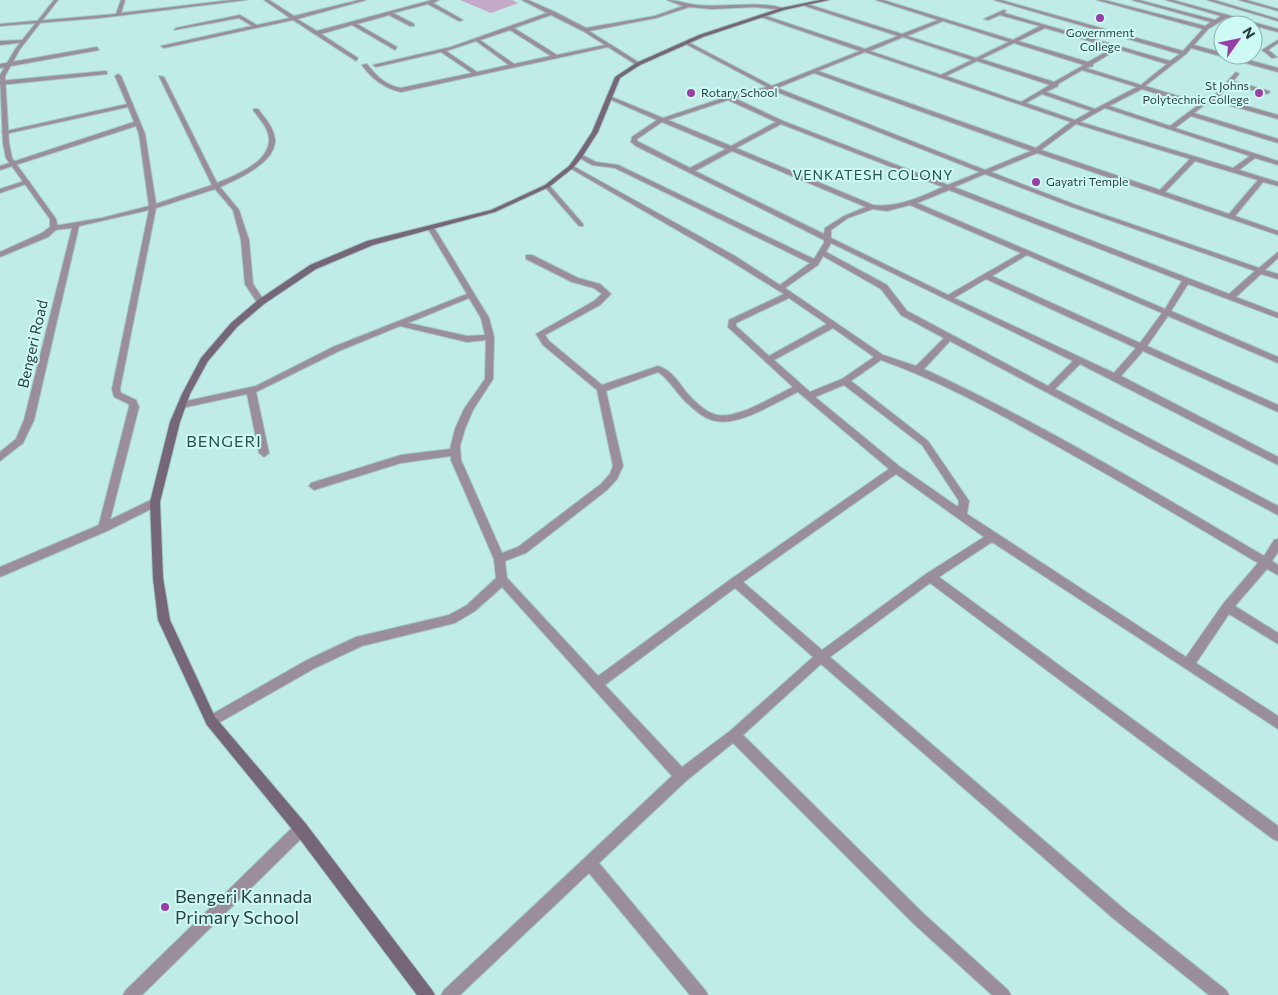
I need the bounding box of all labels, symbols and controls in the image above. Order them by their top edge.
marker: Government College [1094,12,1106,24]
north arrow [1213,15,1263,65]
text: N [1239,24,1259,42]
place label: Government College [1066,25,1134,53]
place label: St Johns Polytechnic College [1143,78,1249,106]
place label: Rotary School [701,85,777,99]
marker: Rotary School [685,87,697,99]
marker: St Johns Polytechnic College [1253,87,1265,99]
district label: VENKATESH COLONY [793,166,953,183]
place label: Gayatri Temple [1046,174,1128,188]
marker: Gayatri Temple [1030,176,1042,188]
street label: Bengeri Road [13,298,51,390]
district label: BENGERI [186,431,262,450]
place label: Bengeri Kannada Primary School [175,885,312,928]
marker: Bengeri Kannada Primary School [159,901,171,913]

